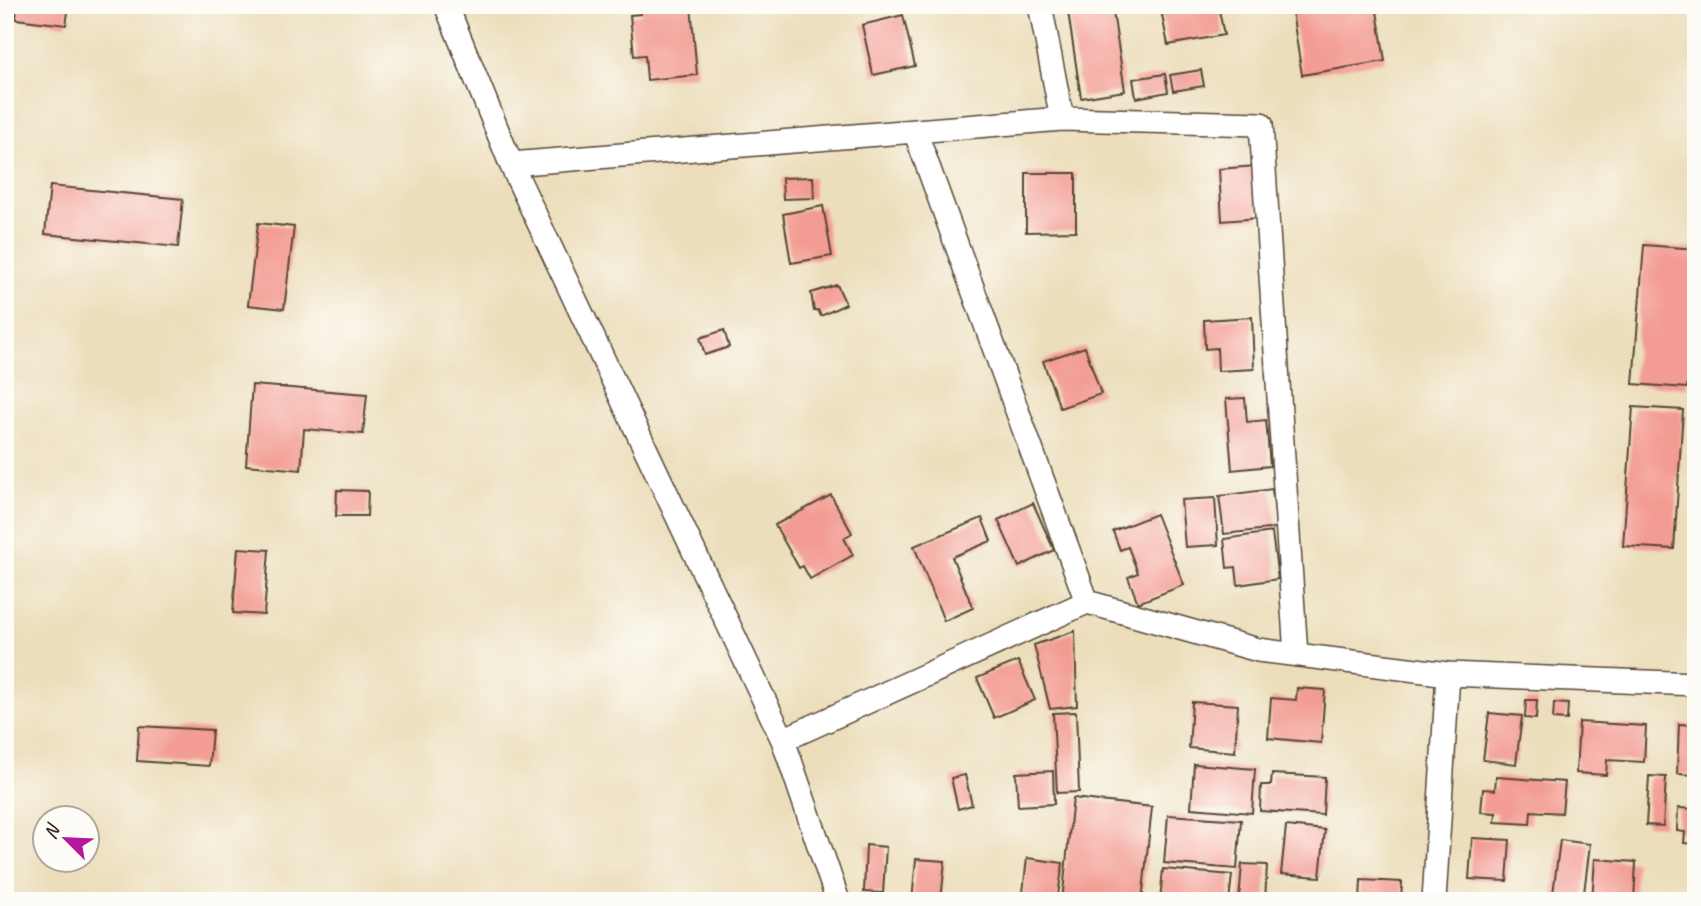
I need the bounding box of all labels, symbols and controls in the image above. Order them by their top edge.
north arrow [32,804,102,874]
text: N [38,819,66,843]

